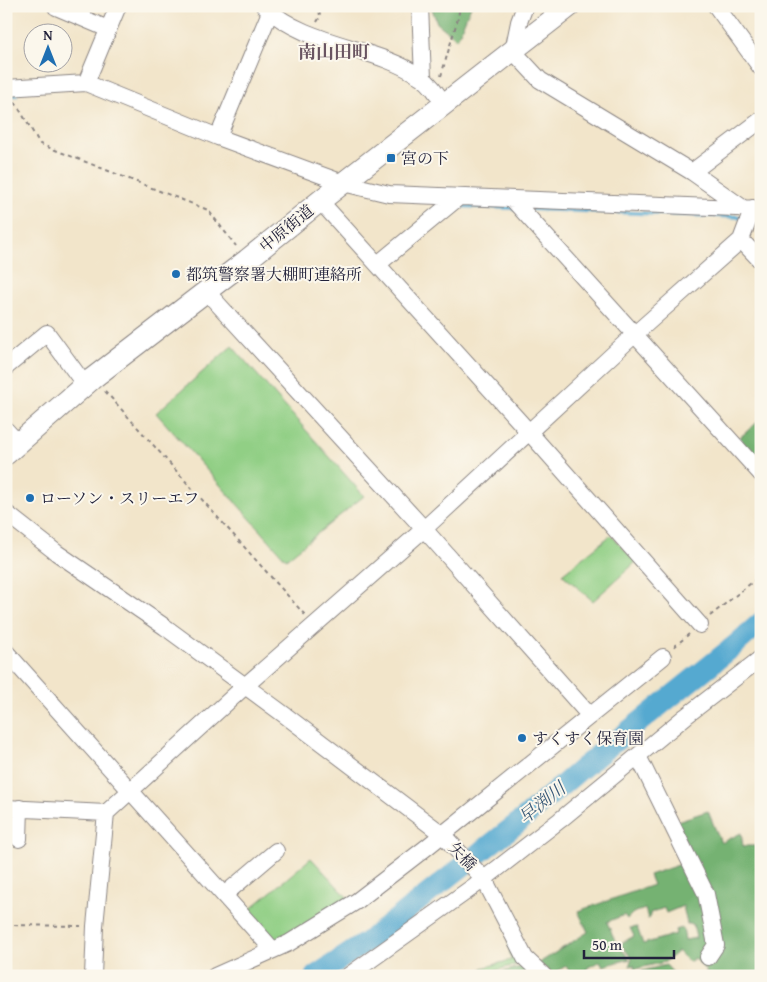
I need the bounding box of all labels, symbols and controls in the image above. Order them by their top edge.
north arrow [22,22,72,72]
text: N [43,25,53,45]
district label: 南山田町 [298,38,370,65]
place label: 宮の下 [401,146,449,170]
marker: 宮の下 [385,152,397,164]
street label: 中原街道 [254,199,318,257]
place label: 都筑警察署大棚町連絡所 [186,262,362,286]
marker: 都筑警察署大棚町連絡所 [170,268,182,280]
place label: ローソン・スリーエフ [40,486,199,510]
marker: ローソン・スリーエフ [24,492,36,504]
place label: すくすく保育園 [532,726,644,750]
marker: すくすく保育園 [516,732,528,744]
water label: 早渕川 [512,774,573,830]
street label: 矢橋 [443,836,483,876]
scale bar [584,927,674,959]
text: 50 m [592,934,623,955]

